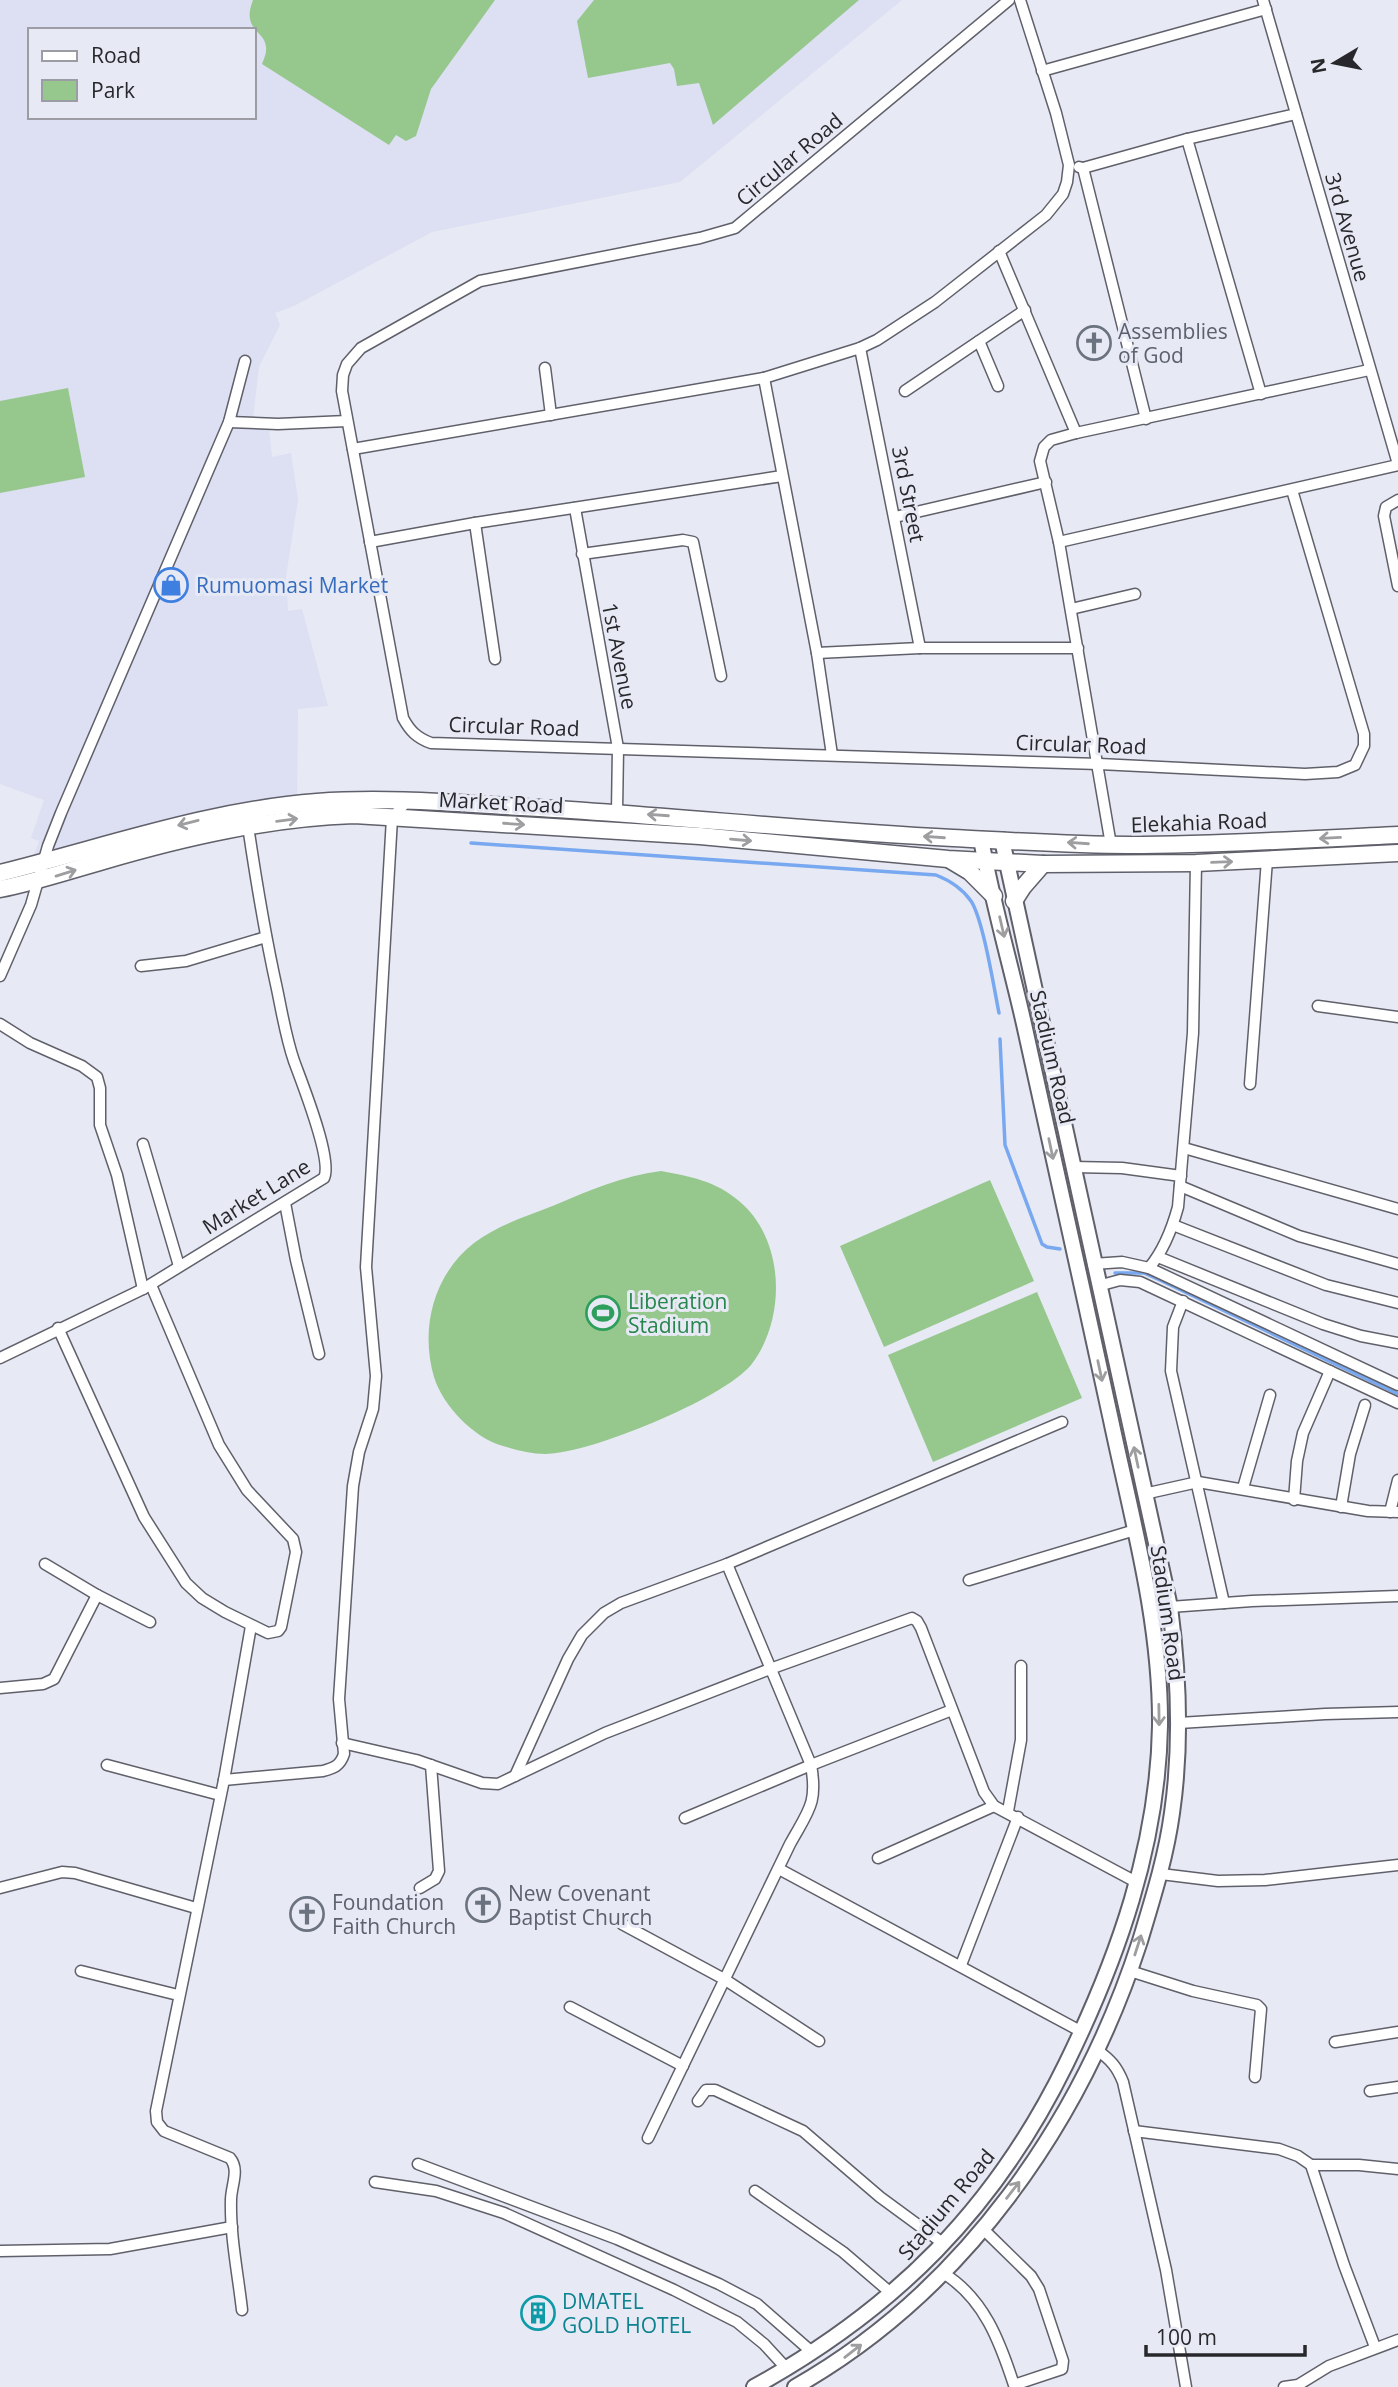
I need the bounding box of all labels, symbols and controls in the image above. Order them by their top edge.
legend [28,28,256,119]
north arrow [1300,28,1370,98]
text: Road [91,41,141,69]
text: N [1304,56,1332,76]
text: Park [91,76,135,104]
street label: Circular Road [730,106,848,212]
street label: 3rd Avenue [1319,169,1377,285]
place label: Assemblies of God [1118,317,1228,369]
church icon: Assemblies of God [1075,324,1113,362]
street label: 3rd Street [886,443,932,545]
shop icon: Rumuomasi Market [152,566,190,604]
place label: Rumuomasi Market [196,571,388,599]
street label: 1st Avenue [596,600,644,712]
street label: Circular Road [448,710,580,742]
street label: Circular Road [1015,728,1147,760]
street label: Market Road [438,785,564,819]
street label: Elekahia Road [1130,806,1268,838]
one-way arrow [647,808,670,821]
one-way arrow [275,814,298,827]
one-way arrow [177,817,200,830]
one-way arrow [502,818,525,831]
one-way arrow [923,830,946,843]
one-way arrow [1319,832,1342,845]
one-way arrow [729,834,752,847]
one-way arrow [1067,836,1090,849]
one-way arrow [1210,855,1233,868]
one-way arrow [55,865,77,878]
one-way arrow [995,915,1009,938]
street label: Stadium Road [1024,987,1082,1127]
one-way arrow [1045,1137,1059,1160]
street label: Market Lane [197,1152,315,1240]
place label: Liberation Stadium [628,1287,727,1339]
sports icon: Liberation Stadium [584,1294,622,1332]
one-way arrow [1093,1359,1107,1382]
one-way arrow [1128,1447,1141,1469]
street label: Stadium Road [1145,1543,1191,1683]
one-way arrow [1153,1704,1166,1727]
place label: New Covenant Baptist Church [508,1879,652,1931]
church icon: New Covenant Baptist Church [464,1886,502,1924]
place label: Foundation Faith Church [332,1888,456,1940]
church icon: Foundation Faith Church [288,1895,326,1933]
one-way arrow [1133,1935,1145,1957]
street label: Stadium Road [891,2143,1001,2265]
one-way arrow [1006,2182,1021,2200]
place label: DMATEL GOLD HOTEL [562,2287,691,2339]
building icon: DMATEL GOLD HOTEL [519,2294,557,2332]
scale bar [1146,2314,1305,2358]
text: 100 m [1156,2323,1217,2351]
one-way arrow [843,2343,862,2358]

